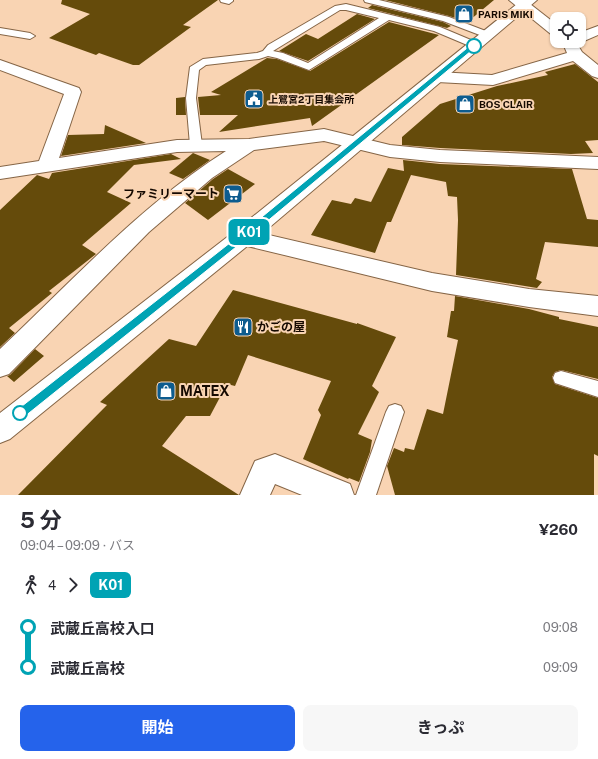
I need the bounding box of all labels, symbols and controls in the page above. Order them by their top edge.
shop icon: PARIS MIKI [453,3,475,25]
place label: PARIS MIKI [478,8,533,20]
map controls [550,12,586,48]
button: locate [550,12,586,48]
unlabelled marker [466,38,482,54]
public building icon: 上鷺宮2丁目集会所 [243,88,265,110]
place label: 上鷺宮2丁目集会所 [268,93,354,105]
shop icon: BOS CLAIR [454,93,476,115]
place label: BOS CLAIR [479,98,533,110]
supermarket icon: ファミリーマート [222,183,244,205]
place label: ファミリーマート [123,187,219,201]
line badge: K01 [226,219,272,245]
text: K01 [236,224,262,240]
restaurant icon: かごの屋 [232,316,254,338]
place label: かごの屋 [257,320,305,334]
shop icon: MATEX [155,380,177,402]
place label: MATEX [180,383,230,399]
unlabelled marker [12,405,28,421]
text: 5 分 [20,507,62,533]
text: ¥260 [539,521,578,538]
text: 09:04 – 09:09 · バス [20,538,135,553]
icon: walk [20,574,42,596]
icon: forward [62,574,84,596]
text: K01 [98,577,123,593]
text: 4 [48,578,56,593]
text: 武蔵丘高校入口 [50,620,155,637]
text: 09:08 [543,620,578,635]
text: 武蔵丘高校 [50,660,125,677]
text: 09:09 [543,660,578,675]
button: 開始 [20,705,295,751]
button: きっぷ [303,705,578,751]

